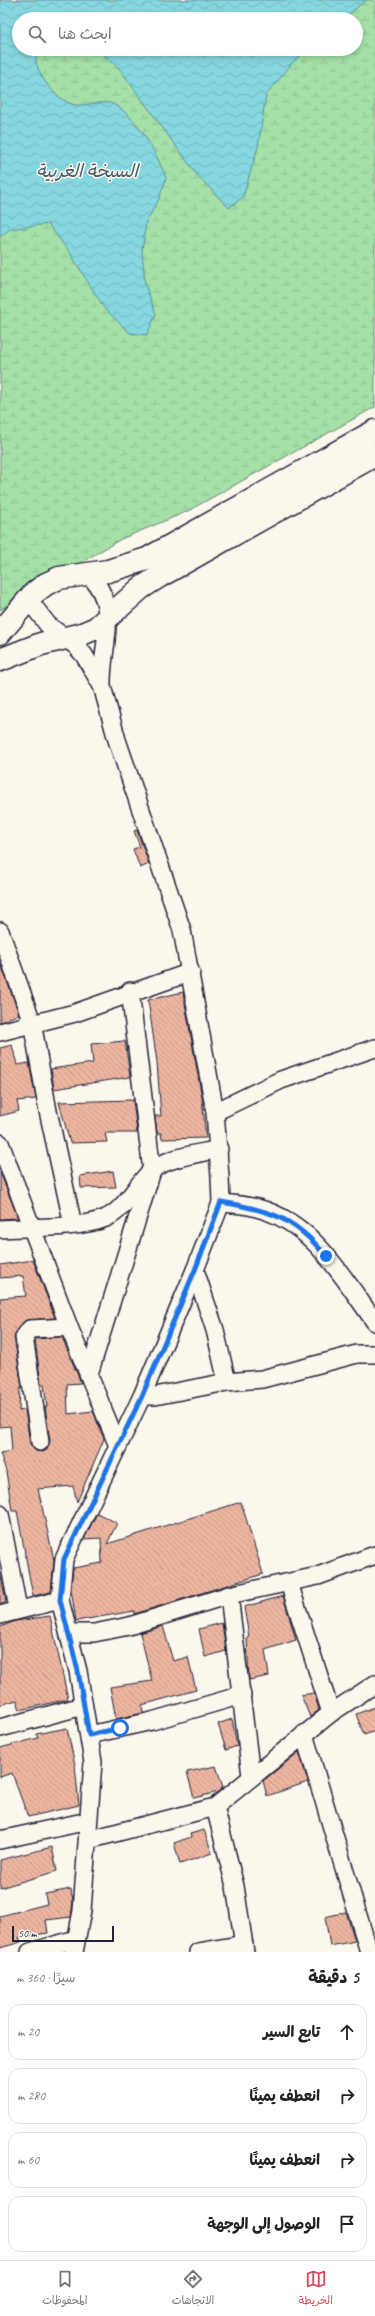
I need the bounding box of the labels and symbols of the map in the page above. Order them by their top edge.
water label: السبخة الغربية [36,160,140,182]
route end [317,1247,335,1265]
route start [111,1719,129,1737]
scale bar [12,1924,114,1943]

